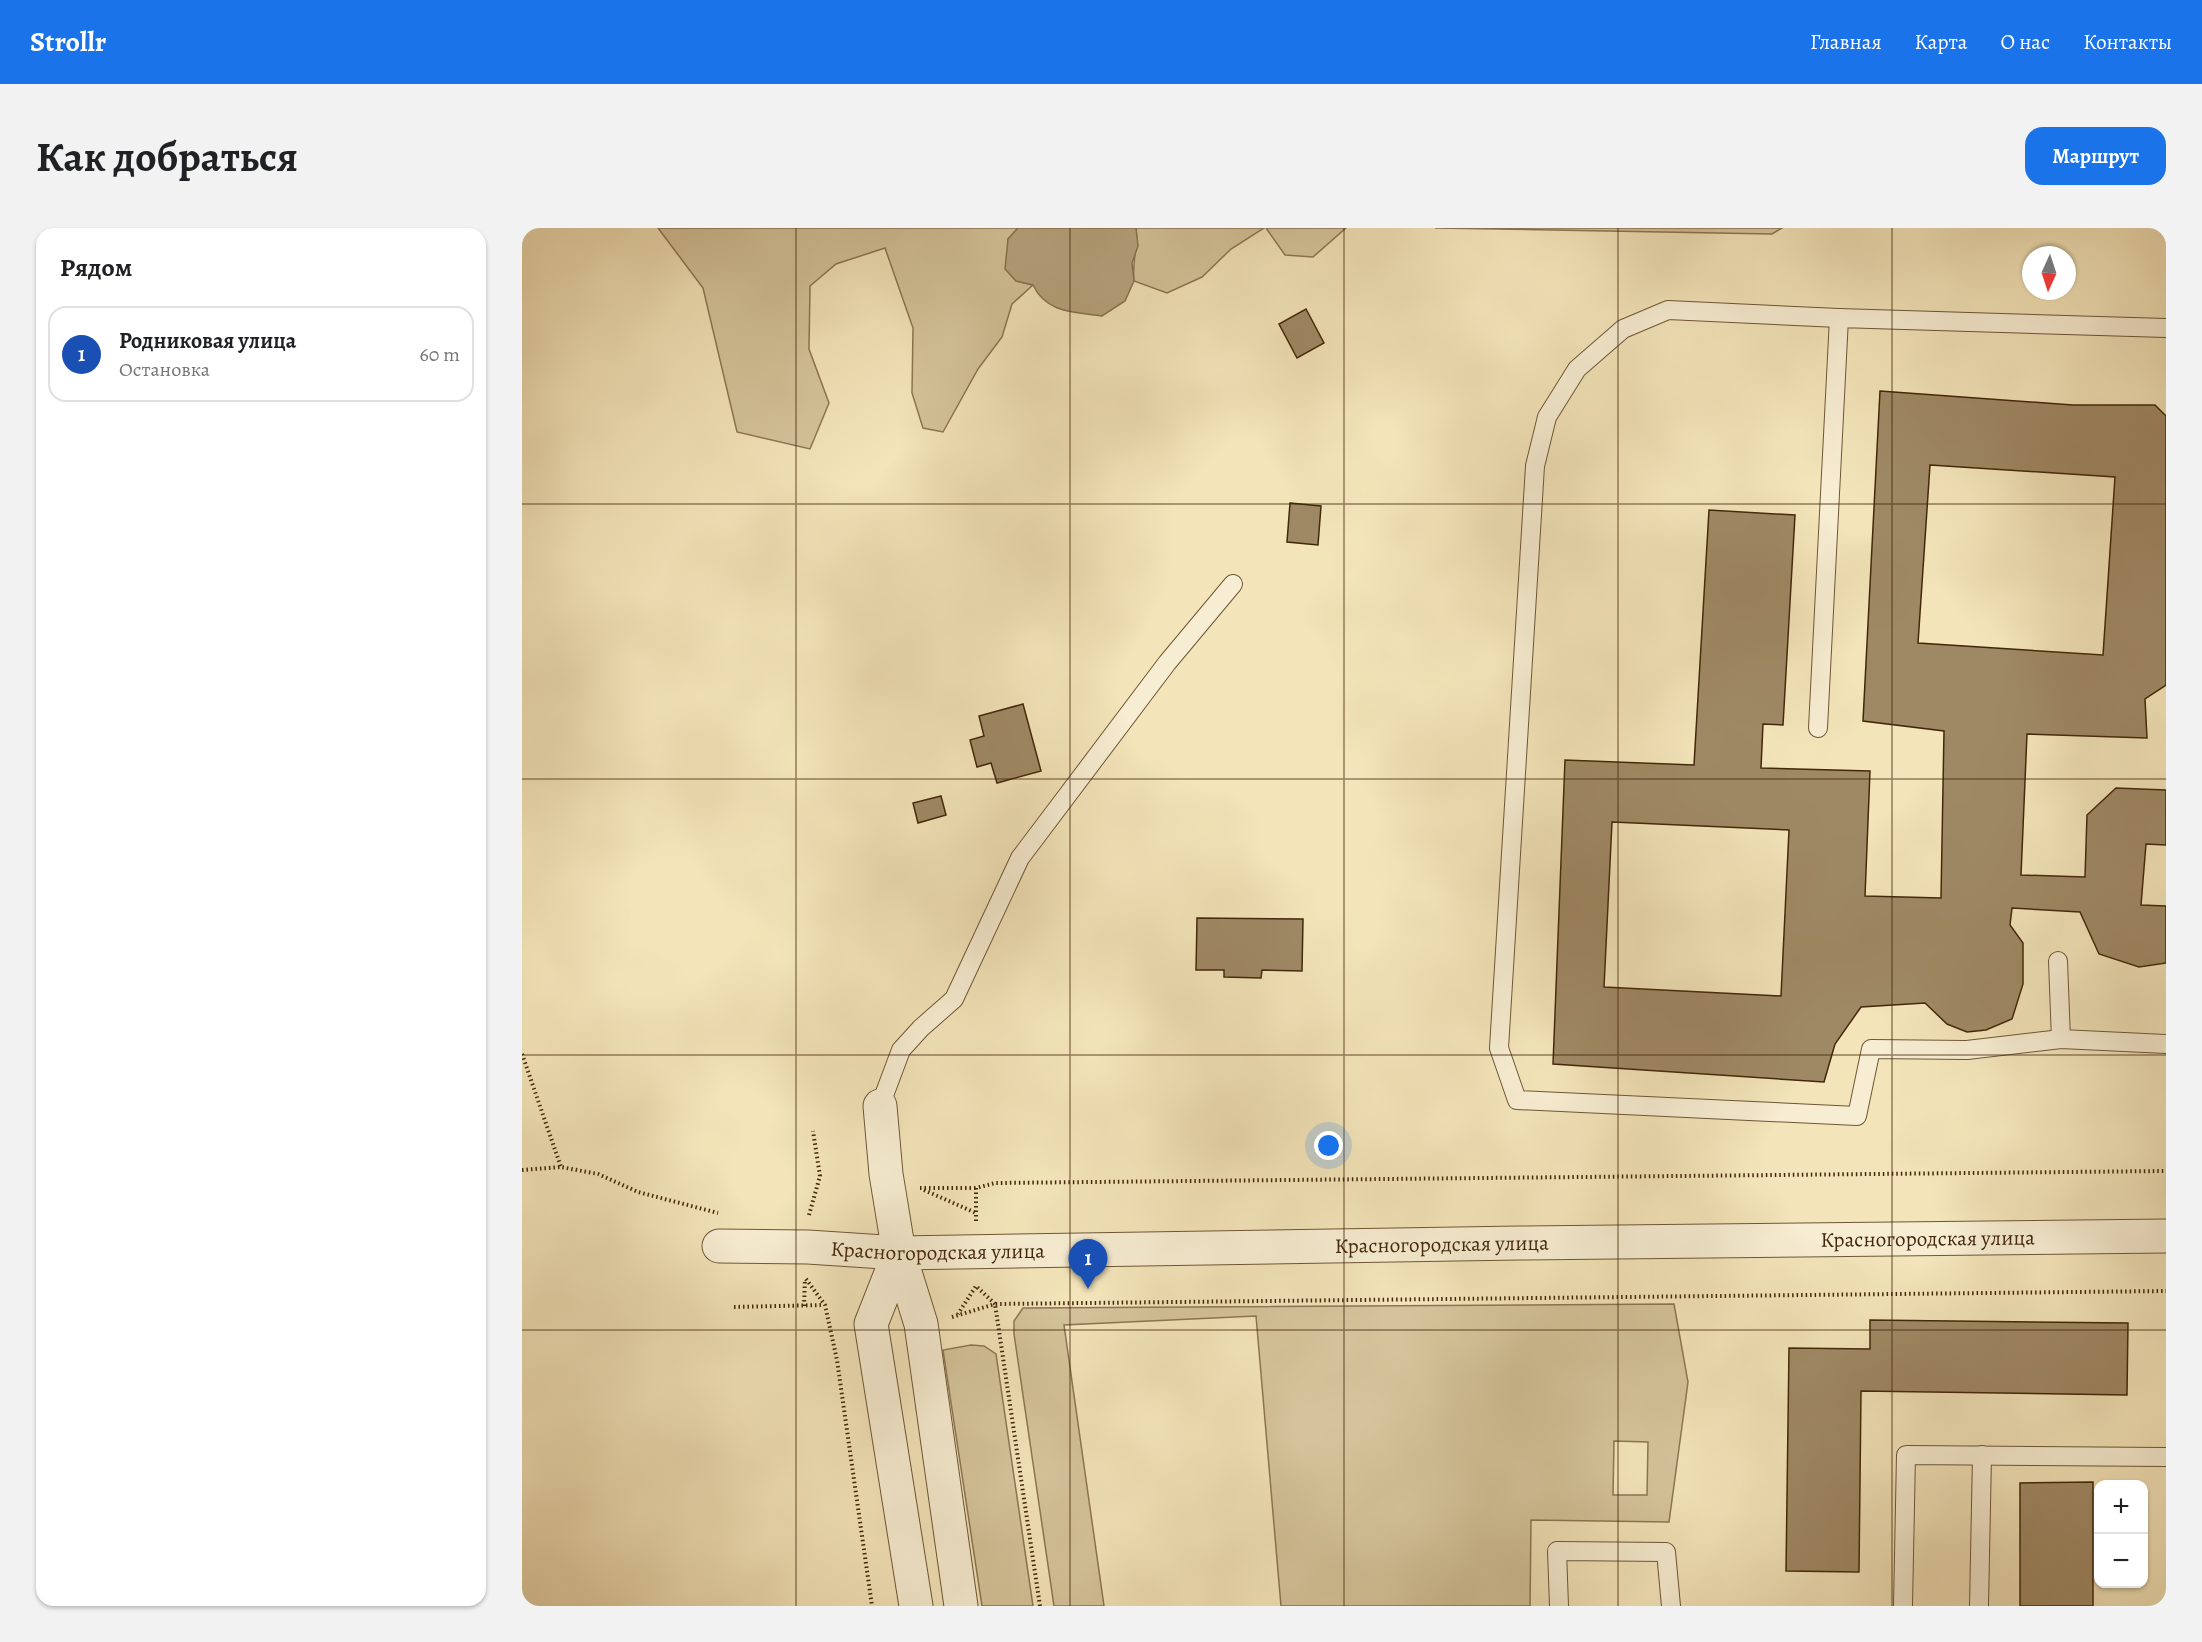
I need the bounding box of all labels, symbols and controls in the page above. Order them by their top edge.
text: Strollr [30,23,106,61]
text: Главная [1810,28,1882,56]
text: Карта [1915,28,1967,56]
text: О нас [2000,28,2050,56]
text: Контакты [2083,28,2172,56]
button: Маршрут [2025,127,2166,185]
text: Как добраться [36,128,298,185]
north arrow [2022,246,2076,300]
text: Рядом [60,250,132,285]
text: Родниковая улица [119,326,296,356]
text: 1 [78,341,85,368]
text: 60 m [420,341,460,368]
text: Остановка [119,356,210,383]
your location [1314,1131,1343,1160]
street label: Красногородская улица [1820,1223,2035,1254]
street label: Красногородская улица [1334,1229,1549,1260]
street label: Красногородская улица [830,1235,1045,1267]
pin: 1 [1068,1240,1108,1289]
map controls [2094,1480,2148,1588]
button: + [2094,1480,2148,1534]
button: − [2094,1534,2148,1588]

